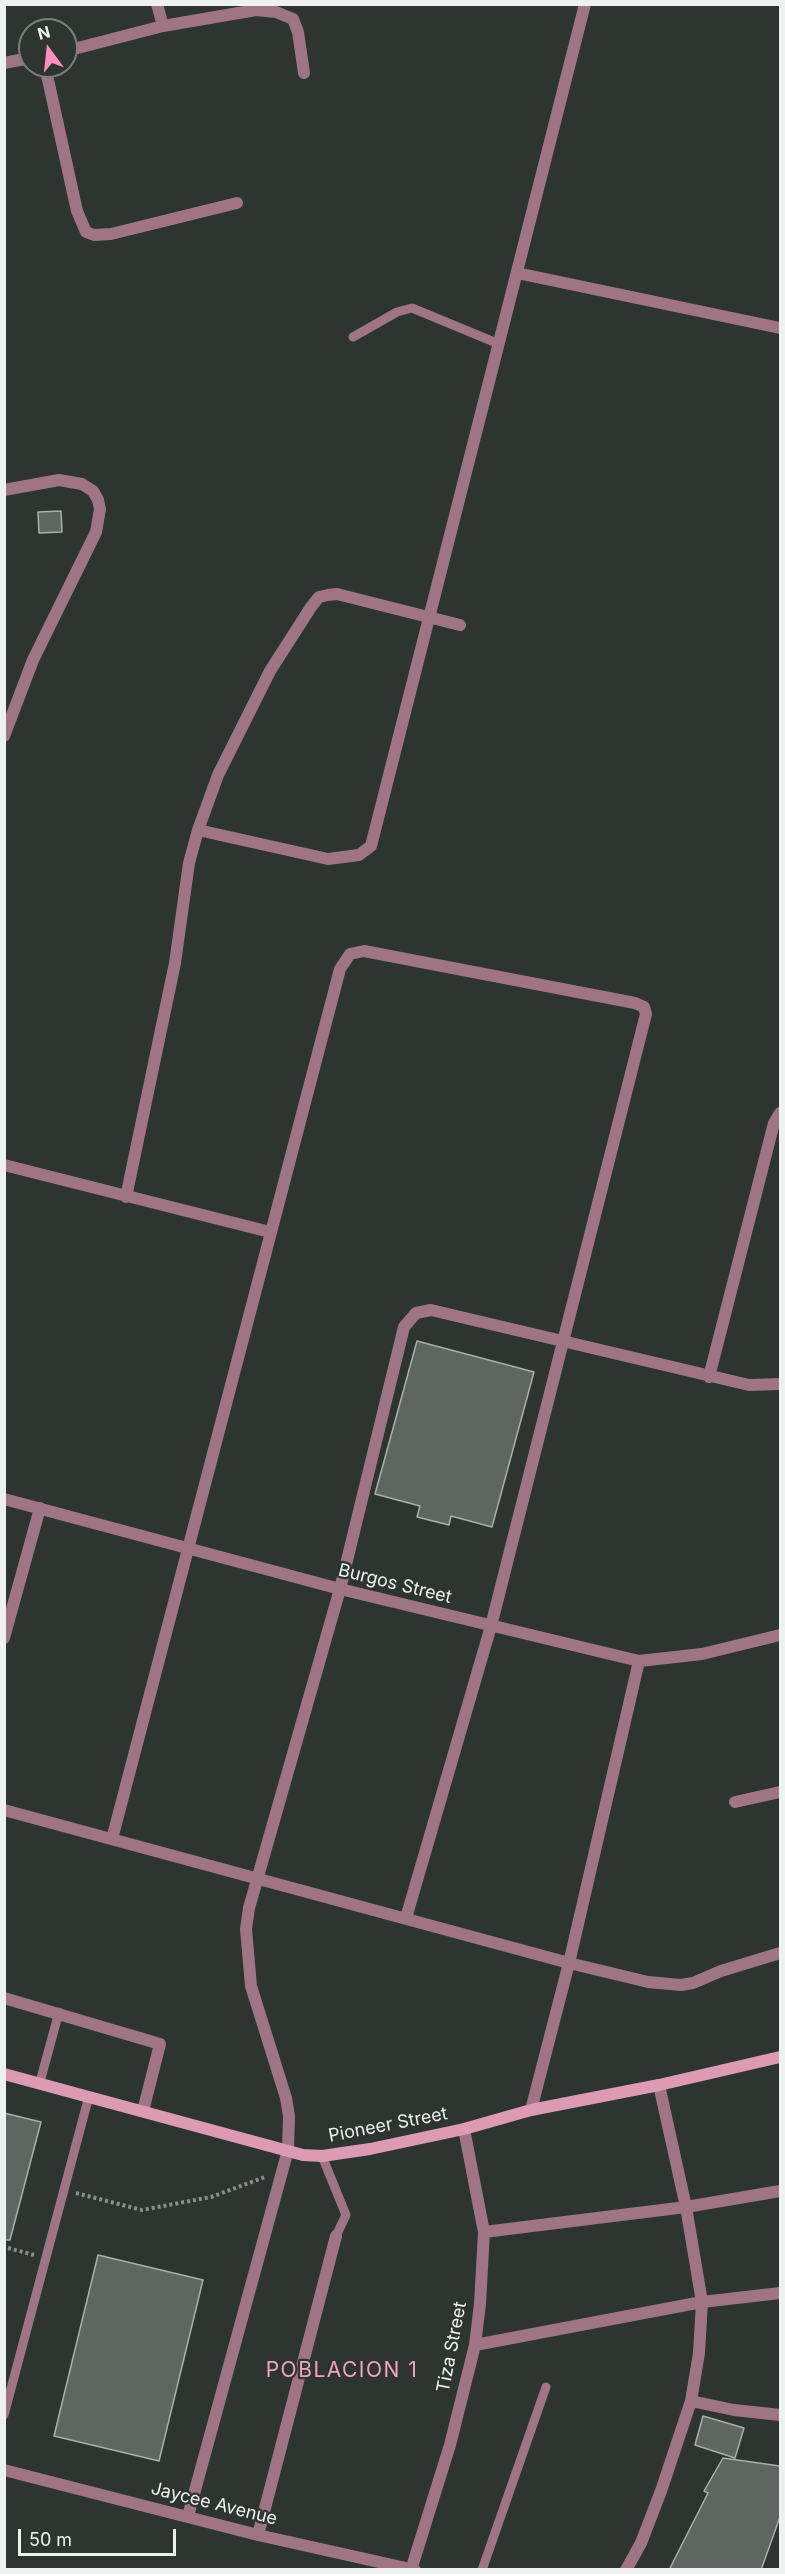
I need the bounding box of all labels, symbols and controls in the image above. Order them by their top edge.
north arrow [18,18,78,78]
text: N [35,21,52,44]
street label: Burgos Street [336,1559,454,1609]
street label: Pioneer Street [327,2103,449,2147]
street label: Tiza Street [433,2300,471,2394]
district label: POBLACION 1 [266,2358,418,2384]
street label: Jaycee Avenue [149,2478,279,2530]
scale bar [21,2517,178,2555]
text: 50 m [29,2529,72,2550]

